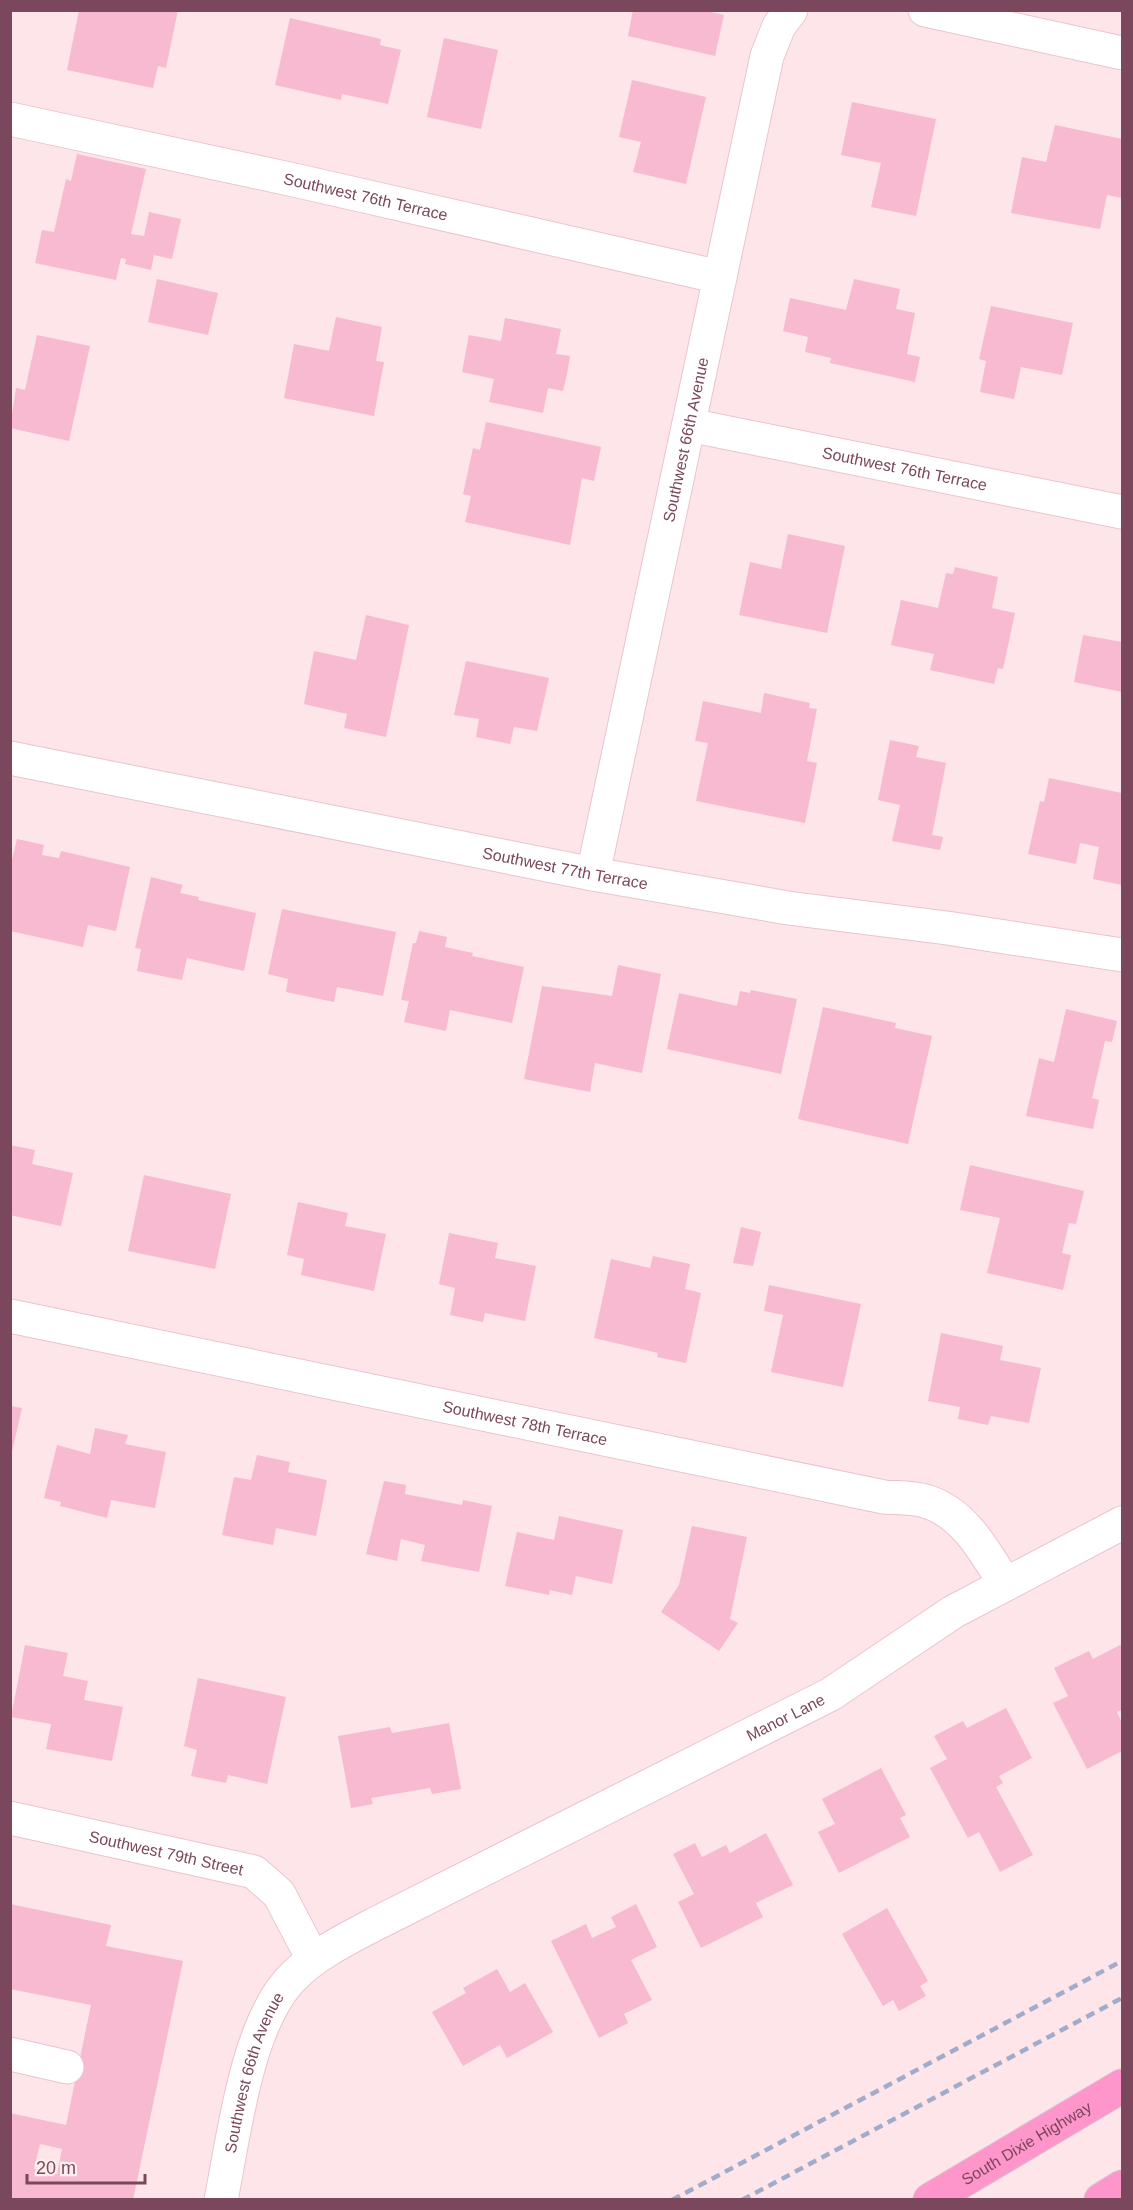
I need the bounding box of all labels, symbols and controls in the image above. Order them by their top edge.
street label: Southwest 76th Terrace [282,169,450,223]
street label: Southwest 66th Avenue [660,356,711,524]
street label: Southwest 76th Terrace [821,443,989,493]
street label: Southwest 77th Terrace [481,844,649,892]
street label: Southwest 78th Terrace [441,1397,609,1448]
street label: Manor Lane [743,1690,827,1744]
street label: Southwest 79th Street [87,1827,246,1878]
street label: Southwest 66th Avenue [221,1989,287,2154]
street label: South Dixie Highway [958,2098,1094,2188]
scale bar [27,2147,146,2185]
text: 20 m [36,2158,76,2178]

